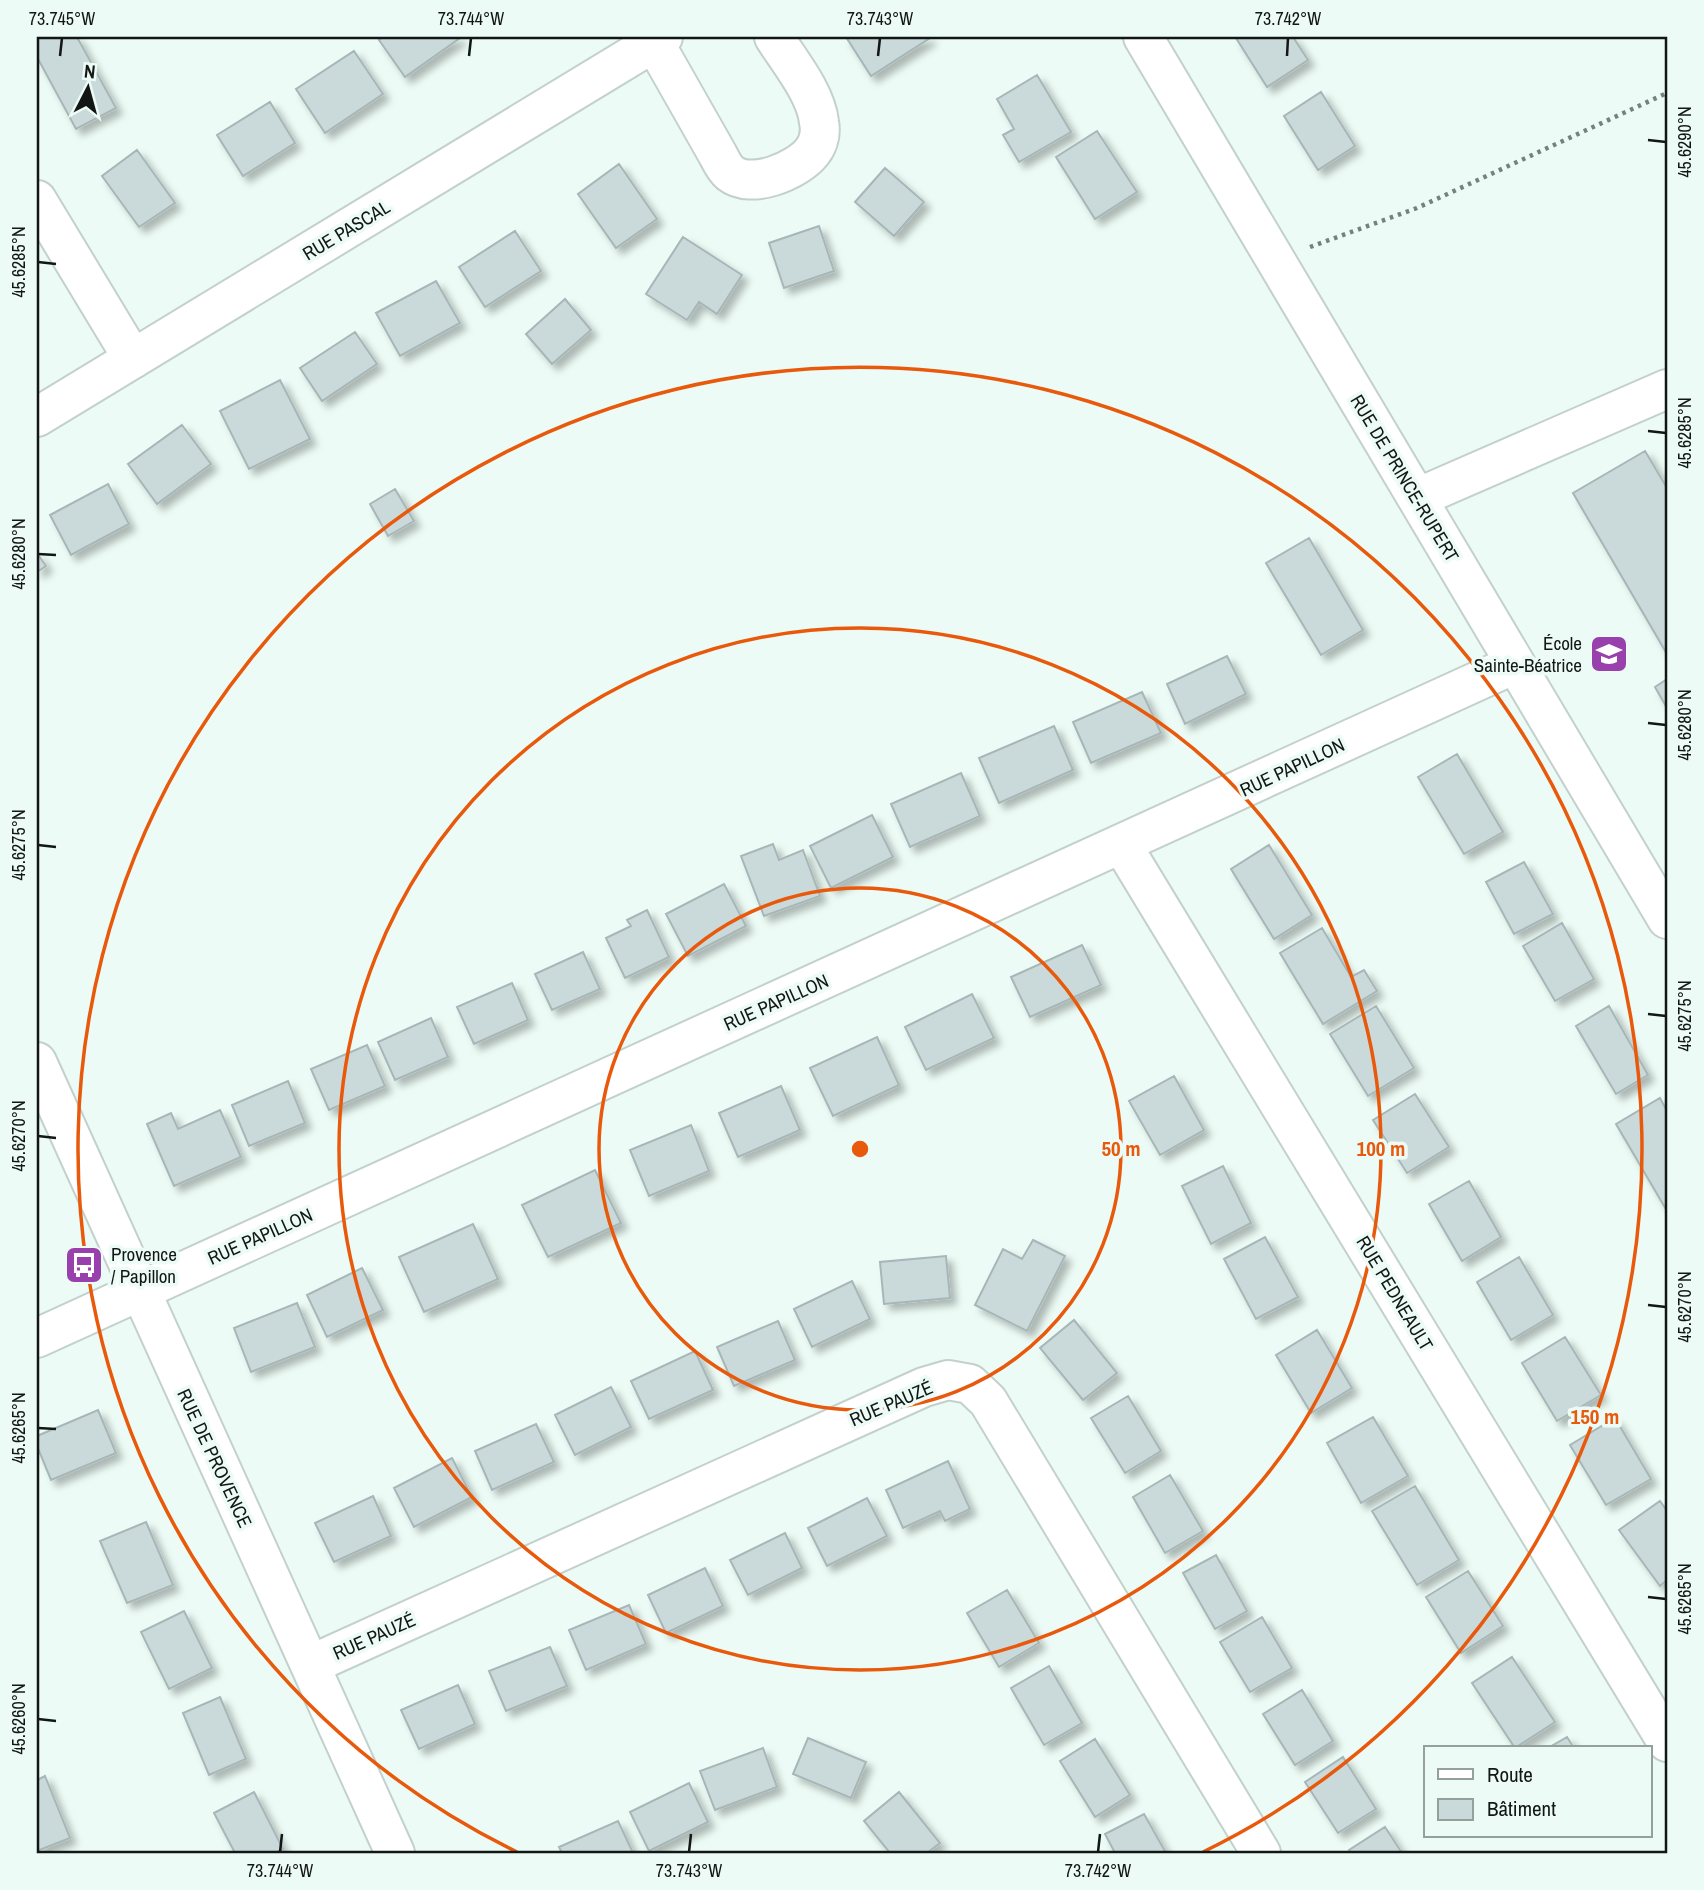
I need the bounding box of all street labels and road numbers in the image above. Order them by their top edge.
street label: RUE PASCAL [297,194,395,266]
street label: RUE DE PRINCE-RUPERT [1345,389,1466,567]
street label: RUE PAPILLON [1236,731,1348,803]
street label: RUE PAPILLON [719,967,833,1037]
street label: RUE PAPILLON [203,1201,317,1271]
street label: RUE PEDNEAULT [1350,1231,1440,1356]
street label: RUE PAUZÉ [845,1374,937,1432]
street label: RUE DE PROVENCE [171,1384,259,1532]
street label: RUE PAUZÉ [329,1606,419,1666]

